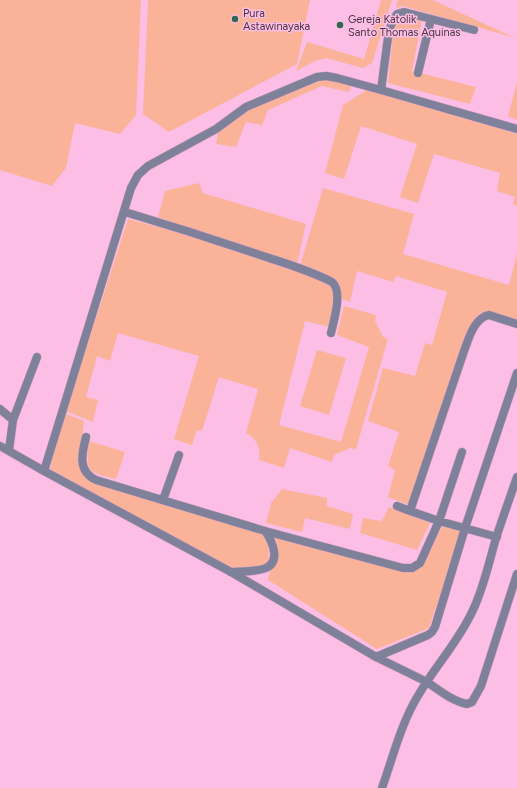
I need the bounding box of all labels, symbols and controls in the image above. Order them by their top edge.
place label: Pura Astawinayaka [243,7,310,33]
place label: Gereja Katolik Santo Thomas Aquinas [348,13,460,39]
marker: Pura Astawinayaka [230,14,240,24]
marker: Gereja Katolik Santo Thomas Aquinas [335,20,345,30]

